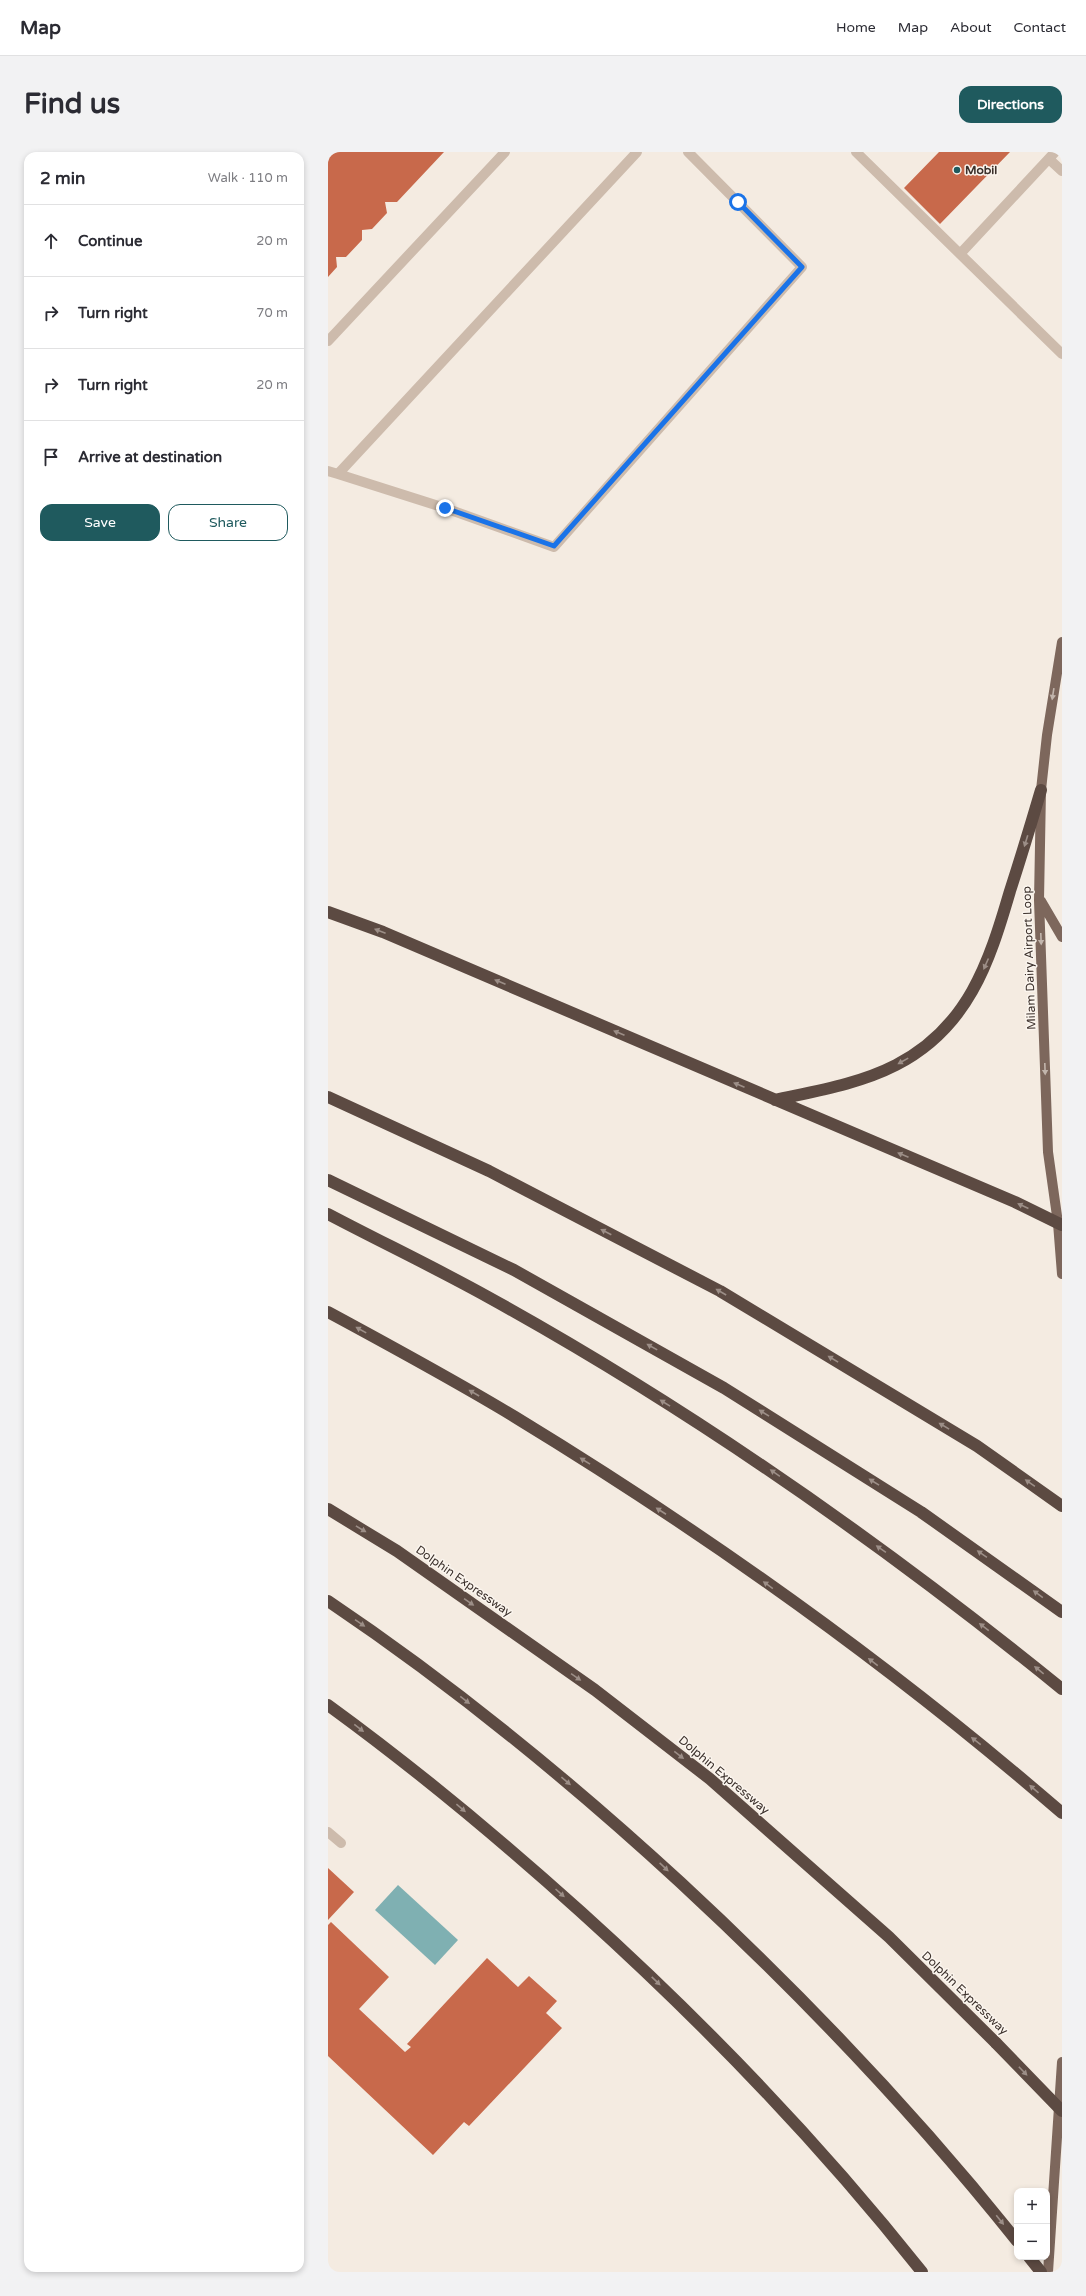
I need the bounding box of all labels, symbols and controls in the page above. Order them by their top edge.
text: Map [20,17,61,39]
text: Home [836,19,876,36]
text: Map [898,19,928,36]
text: About [950,19,992,36]
text: Contact [1014,19,1066,36]
button: Directions [959,86,1062,123]
text: Find us [24,87,120,121]
place label: Mobil [965,163,997,177]
marker: Mobil [952,165,962,175]
text: 2 min [40,168,85,189]
text: Walk · 110 m [208,170,288,186]
route start [729,193,747,211]
icon: ahead [40,230,62,252]
text: Continue [78,232,142,250]
text: 20 m [256,233,288,249]
icon: right [40,302,62,324]
text: Turn right [78,304,148,322]
text: 70 m [256,305,288,321]
icon: right [40,374,62,396]
text: Turn right [78,376,148,394]
text: 20 m [256,377,288,393]
icon: arrive [40,446,62,468]
text: Arrive at destination [78,448,222,466]
route end [436,499,454,517]
button: Save [40,504,160,541]
button: Share [168,504,288,541]
one-way arrow [1050,688,1056,700]
one-way arrow [1023,835,1029,847]
street label: Milam Dairy Airport Loop [1019,886,1039,1030]
one-way arrow [374,928,386,934]
one-way arrow [1038,933,1044,946]
one-way arrow [983,959,989,970]
one-way arrow [494,979,505,985]
one-way arrow [613,1030,625,1036]
one-way arrow [897,1057,909,1064]
one-way arrow [1042,1063,1048,1076]
one-way arrow [732,1081,744,1087]
one-way arrow [898,1152,909,1158]
one-way arrow [1017,1203,1028,1209]
one-way arrow [600,1228,612,1235]
one-way arrow [715,1288,727,1295]
one-way arrow [355,1326,366,1333]
one-way arrow [646,1344,658,1351]
one-way arrow [827,1355,839,1362]
one-way arrow [468,1390,480,1397]
one-way arrow [660,1399,670,1407]
one-way arrow [759,1409,769,1417]
one-way arrow [939,1422,949,1430]
one-way arrow [579,1458,591,1465]
one-way arrow [769,1469,780,1477]
one-way arrow [868,1479,880,1486]
one-way arrow [1025,1479,1035,1487]
one-way arrow [656,1507,666,1515]
one-way arrow [355,1526,367,1533]
street label: Dolphin Expressway [413,1542,515,1620]
one-way arrow [875,1545,886,1553]
one-way arrow [977,1550,987,1558]
one-way arrow [763,1580,774,1589]
one-way arrow [1033,1591,1043,1599]
one-way arrow [464,1598,475,1606]
one-way arrow [355,1619,366,1627]
one-way arrow [979,1623,990,1632]
one-way arrow [868,1658,878,1666]
one-way arrow [1033,1666,1044,1675]
one-way arrow [570,1673,581,1681]
one-way arrow [460,1696,471,1704]
one-way arrow [354,1724,365,1732]
street label: Dolphin Expressway [676,1733,773,1817]
one-way arrow [971,1737,982,1745]
one-way arrow [674,1751,684,1759]
one-way arrow [561,1777,572,1786]
one-way arrow [1029,1784,1040,1793]
one-way arrow [456,1804,467,1813]
one-way arrow [658,1863,669,1872]
one-way arrow [555,1888,565,1898]
street label: Dolphin Expressway [919,1948,1011,2038]
one-way arrow [651,1976,661,1986]
one-way arrow [1019,2066,1028,2076]
map controls [1014,2188,1050,2260]
button: + [1014,2188,1050,2224]
one-way arrow [996,2215,1004,2225]
button: − [1014,2224,1050,2260]

